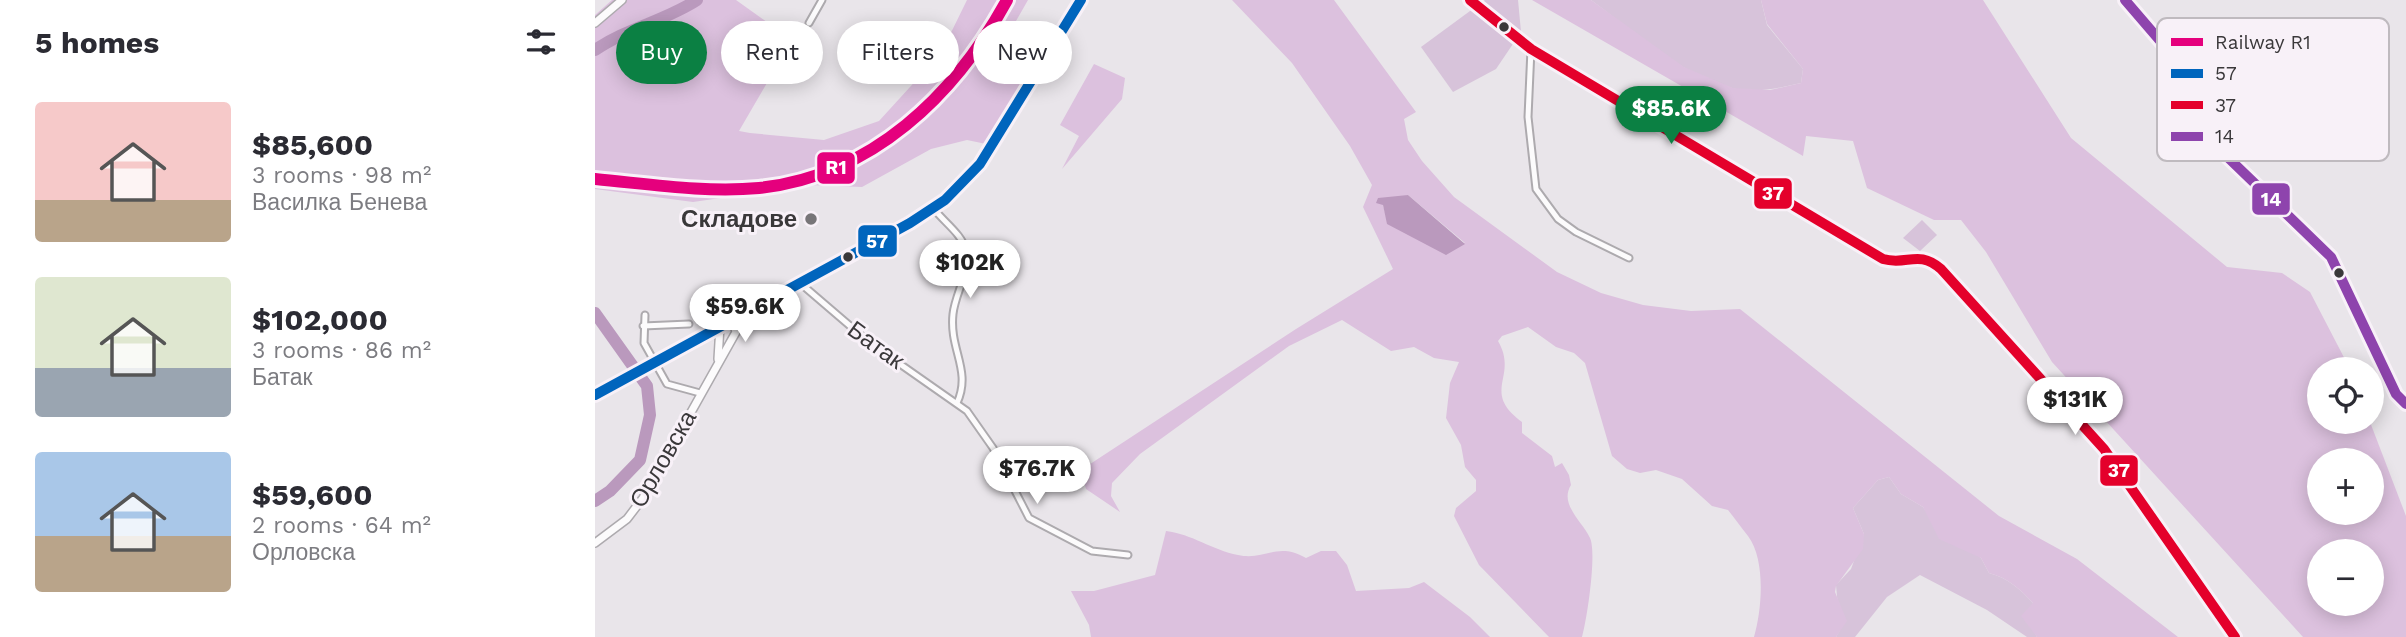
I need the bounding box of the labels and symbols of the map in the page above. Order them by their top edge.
legend [2157,18,2389,161]
unlabelled marker [1497,20,1511,34]
text: Railway R1 [2215,31,2311,54]
text: 57 [2215,62,2237,85]
pin: $85.6K [1614,86,1728,146]
text: 37 [2215,94,2236,117]
text: 14 [2215,125,2234,148]
line badge: R1 [816,151,856,185]
text: R1 [825,156,847,179]
line badge: 37 [1753,177,1793,210]
text: 37 [1762,182,1784,205]
line badge: 14 [2251,182,2291,216]
text: 14 [2261,188,2281,211]
place label: Складове [681,205,797,233]
marker: Складове [803,211,819,227]
line badge: 57 [857,224,898,258]
text: 57 [866,230,888,253]
pin: $102K [921,240,1019,300]
unlabelled marker [841,250,855,264]
unlabelled marker [2332,266,2346,280]
pin: $59.6K [688,284,802,344]
street label: Батак [842,315,910,375]
pin: $131K [2026,378,2124,437]
street label: Орловска [624,405,702,513]
pin: $76.7K [980,447,1094,506]
line badge: 37 [2099,454,2139,487]
text: 37 [2108,459,2130,482]

